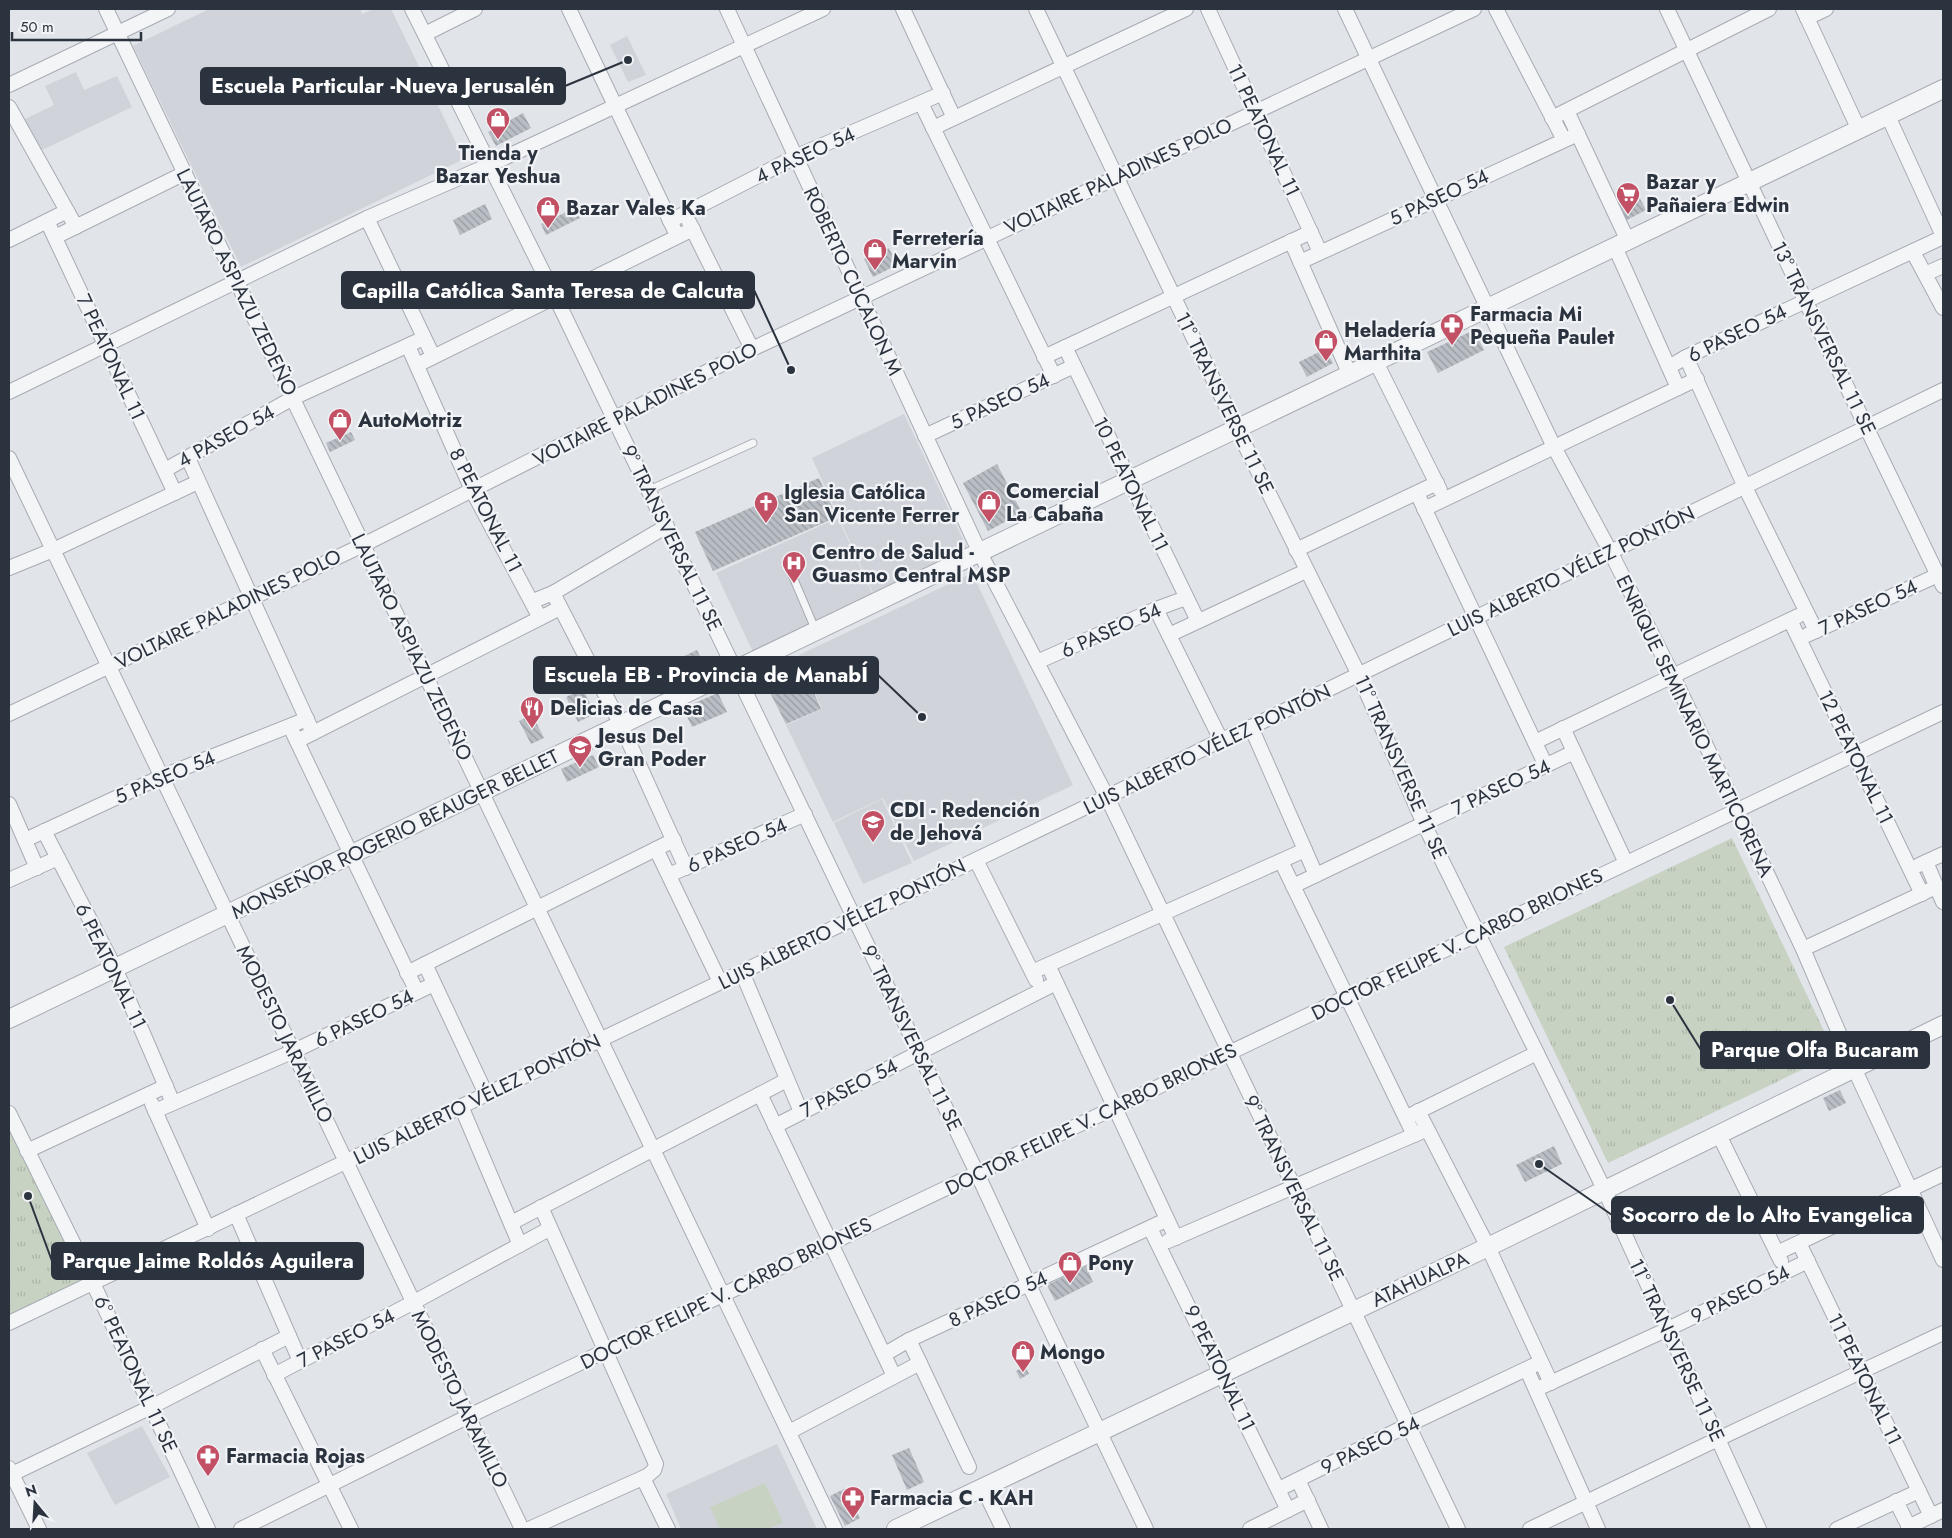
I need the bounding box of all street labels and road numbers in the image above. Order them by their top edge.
street label: 11 PEATONAL 11 [1220,59,1307,201]
street label: VOLTAIRE PALADINES POLO [1000,111,1237,242]
street label: 4 PASEO 54 [751,120,860,191]
street label: 5 PASEO 54 [1385,162,1494,233]
street label: LAUTARO ASPIAZU ZEDEÑO [169,164,304,401]
street label: ROBERTO CUCALON M [796,182,909,380]
street label: 13° TRANSVERSAL 11 SE [1764,237,1883,440]
street label: 7 PEATONAL 11 [69,289,152,425]
street label: 6 PASEO 54 [1683,297,1792,370]
street label: 11° TRANSVERSE 11 SE [1168,307,1281,499]
street label: VOLTAIRE PALADINES POLO [528,335,762,474]
street label: 5 PASEO 54 [946,366,1055,437]
street label: 4 PASEO 54 [172,398,280,475]
street label: 10 PEATONAL 11 [1085,412,1176,556]
street label: 9° TRANSVERSAL 11 SE [614,440,729,636]
street label: 8 PEATONAL 11 [442,443,529,578]
street label: LUIS ALBERTO VÉLEZ PONTÓN [1443,499,1700,644]
street label: LAUTARO ASPIAZU ZEDEÑO [344,529,479,766]
street label: VOLTAIRE PALADINES POLO [110,542,346,677]
street label: ENRIQUE SEMINARIO MARTICORENA [1609,570,1781,883]
street label: 7 PASEO 54 [1814,572,1923,643]
street label: 6 PASEO 54 [1056,595,1166,665]
street label: 11° TRANSVERSE 11 SE [1347,670,1454,864]
street label: LUIS ALBERTO VÉLEZ PONTÓN [1079,677,1336,822]
street label: 12 PEATONAL 11 [1811,685,1901,829]
street label: MONSEÑOR ROGERIO BEAUGER BELLET [226,742,565,927]
street label: 5 PASEO 54 [110,743,220,812]
street label: 7 PASEO 54 [1447,752,1556,823]
street label: 6 PASEO 54 [682,810,792,880]
street label: LUIS ALBERTO VÉLEZ PONTÓN [714,852,971,997]
street label: DOCTOR FELIPE V. CARBO BRIONES [1307,861,1608,1028]
street label: 6 PEATONAL 11 [67,898,154,1034]
street label: 9° TRANSVERSAL 11 SE [854,940,969,1136]
street label: MODESTO JARAMILLO [229,941,340,1128]
street label: 6 PASEO 54 [310,982,419,1055]
street label: LUIS ALBERTO VÉLEZ PONTÓN [349,1027,606,1172]
street label: DOCTOR FELIPE V. CARBO BRIONES [941,1036,1242,1203]
street label: 7 PASEO 54 [795,1051,903,1125]
street label: 9° TRANSVERSAL 11 SE [1236,1090,1351,1286]
street label: DOCTOR FELIPE V. CARBO BRIONES [576,1210,877,1377]
street label: ATAHUALPA [1367,1244,1474,1315]
street label: 11° TRANSVERSE 11 SE [1621,1254,1732,1447]
street label: 9 PASEO 54 [1686,1258,1795,1331]
street label: 8 PASEO 54 [944,1264,1053,1335]
street label: 6° PEATONAL 11 SE [86,1291,185,1458]
street label: 9 PEATONAL 11 [1176,1300,1263,1436]
street label: 7 PASEO 54 [292,1301,400,1375]
street label: MODESTO JARAMILLO [404,1306,515,1493]
street label: 11 PEATONAL 11 [1820,1308,1909,1450]
street label: 9 PASEO 54 [1316,1409,1425,1482]

